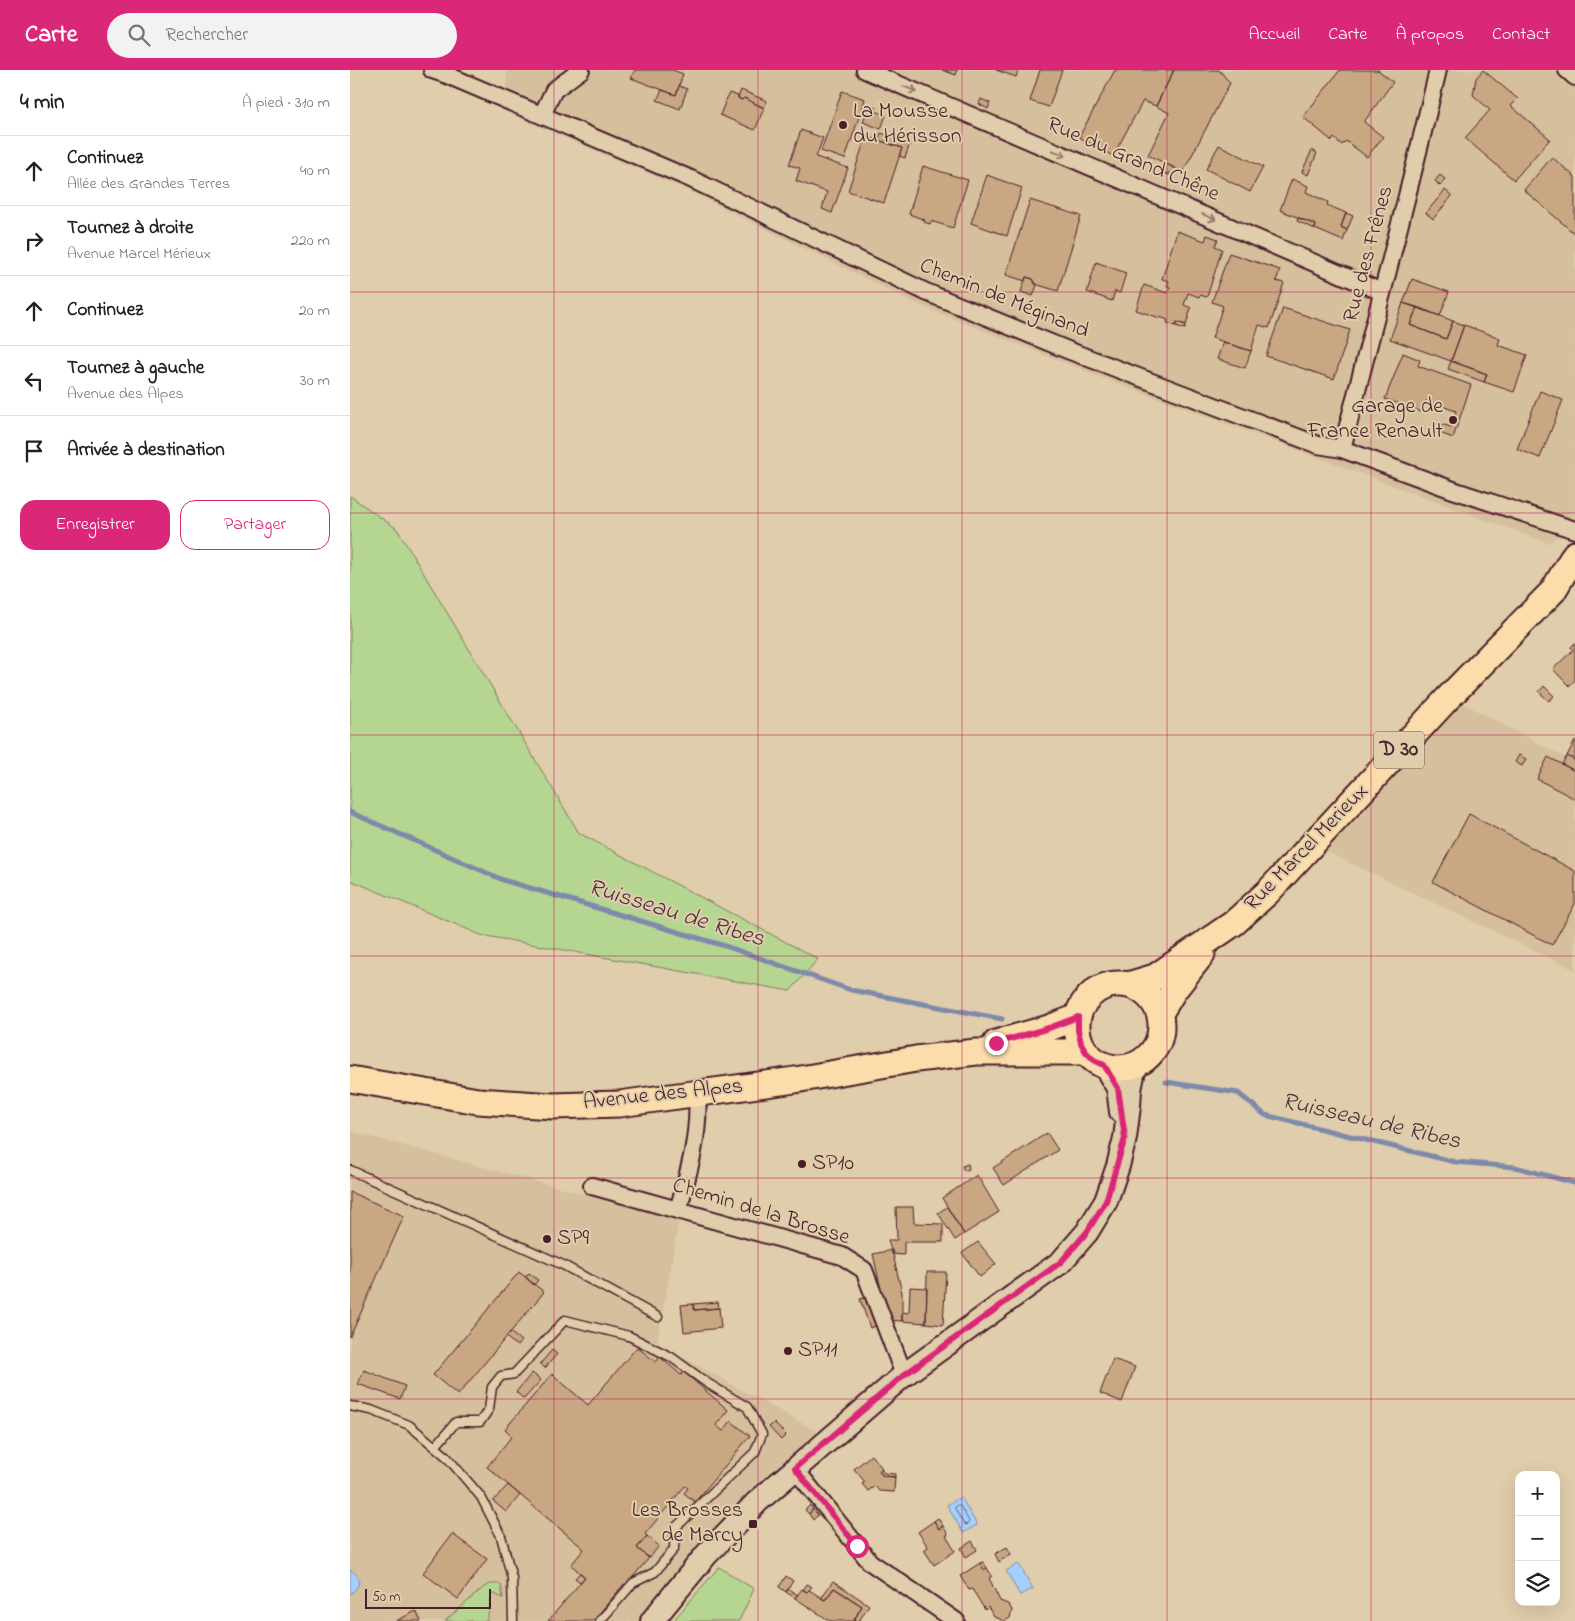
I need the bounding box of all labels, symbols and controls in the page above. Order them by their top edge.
search box [107,13,457,58]
text: Carte [25,18,77,53]
icon: search [125,21,153,49]
text: Rechercher [165,22,248,49]
text: Accueil [1248,22,1300,48]
text: Carte [1328,22,1367,48]
text: À propos [1395,22,1464,48]
text: Contact [1492,22,1550,48]
one-way arrow [902,85,917,95]
text: 4 min [20,88,64,118]
text: À pied · 310 m [242,91,330,115]
place label: La Mousse du Hérisson [853,96,961,153]
street label: Rue du Grand Chêne [1042,109,1224,211]
marker: La Mousse du Hérisson [837,119,849,131]
text: Continuez [67,145,143,172]
one-way arrow [1052,150,1067,159]
icon: ahead [20,157,48,185]
text: 40 m [300,159,330,183]
text: Allée des Grandes Terres [67,172,230,196]
street label: Rue des Frênes [1335,182,1403,326]
one-way arrow [1201,213,1216,223]
text: Tournez à droite [67,215,193,242]
icon: right [20,227,48,255]
text: 220 m [291,229,330,253]
text: Avenue Marcel Mérieux [67,242,211,266]
street label: Chemin de Méginand [914,250,1094,349]
icon: ahead [20,297,48,325]
text: Continuez [67,297,143,324]
text: 20 m [299,299,330,323]
text: Tournez à gauche [67,355,204,382]
icon: left [20,367,48,395]
text: 30 m [300,369,330,393]
text: Avenue des Alpes [67,382,184,406]
place label: Garage de France Renault [1306,391,1444,448]
marker: Garage de France Renault [1447,414,1459,426]
icon: arrive [20,437,48,465]
text: Arrivée à destination [67,437,225,464]
button: Enregistrer [20,500,170,550]
button: Partager [180,500,330,550]
road number: D 30 [1374,732,1424,768]
street label: Rue Marcel Merieux [1237,777,1377,919]
water label: Ruisseau de Ribes [584,871,769,958]
route end [985,1032,1008,1055]
street label: Avenue des Alpes [582,1071,744,1119]
water label: Ruisseau de Ribes [1278,1084,1465,1160]
place label: SP10 [812,1148,854,1180]
marker: SP10 [796,1158,808,1170]
street label: Chemin de la Brosse [668,1170,854,1254]
place label: SP9 [557,1223,590,1255]
marker: SP9 [541,1233,553,1245]
place label: SP11 [798,1335,838,1367]
marker: SP11 [782,1345,794,1357]
map controls [1515,1471,1560,1606]
button: + [1515,1471,1560,1516]
place label: Les Brosses de Marcy [632,1495,743,1553]
button: − [1515,1516,1560,1561]
marker: Les Brosses de Marcy [747,1518,759,1530]
route start [846,1535,869,1558]
button: layers [1515,1561,1560,1606]
scale bar [365,1586,491,1609]
text: 50 m [372,1587,400,1608]

